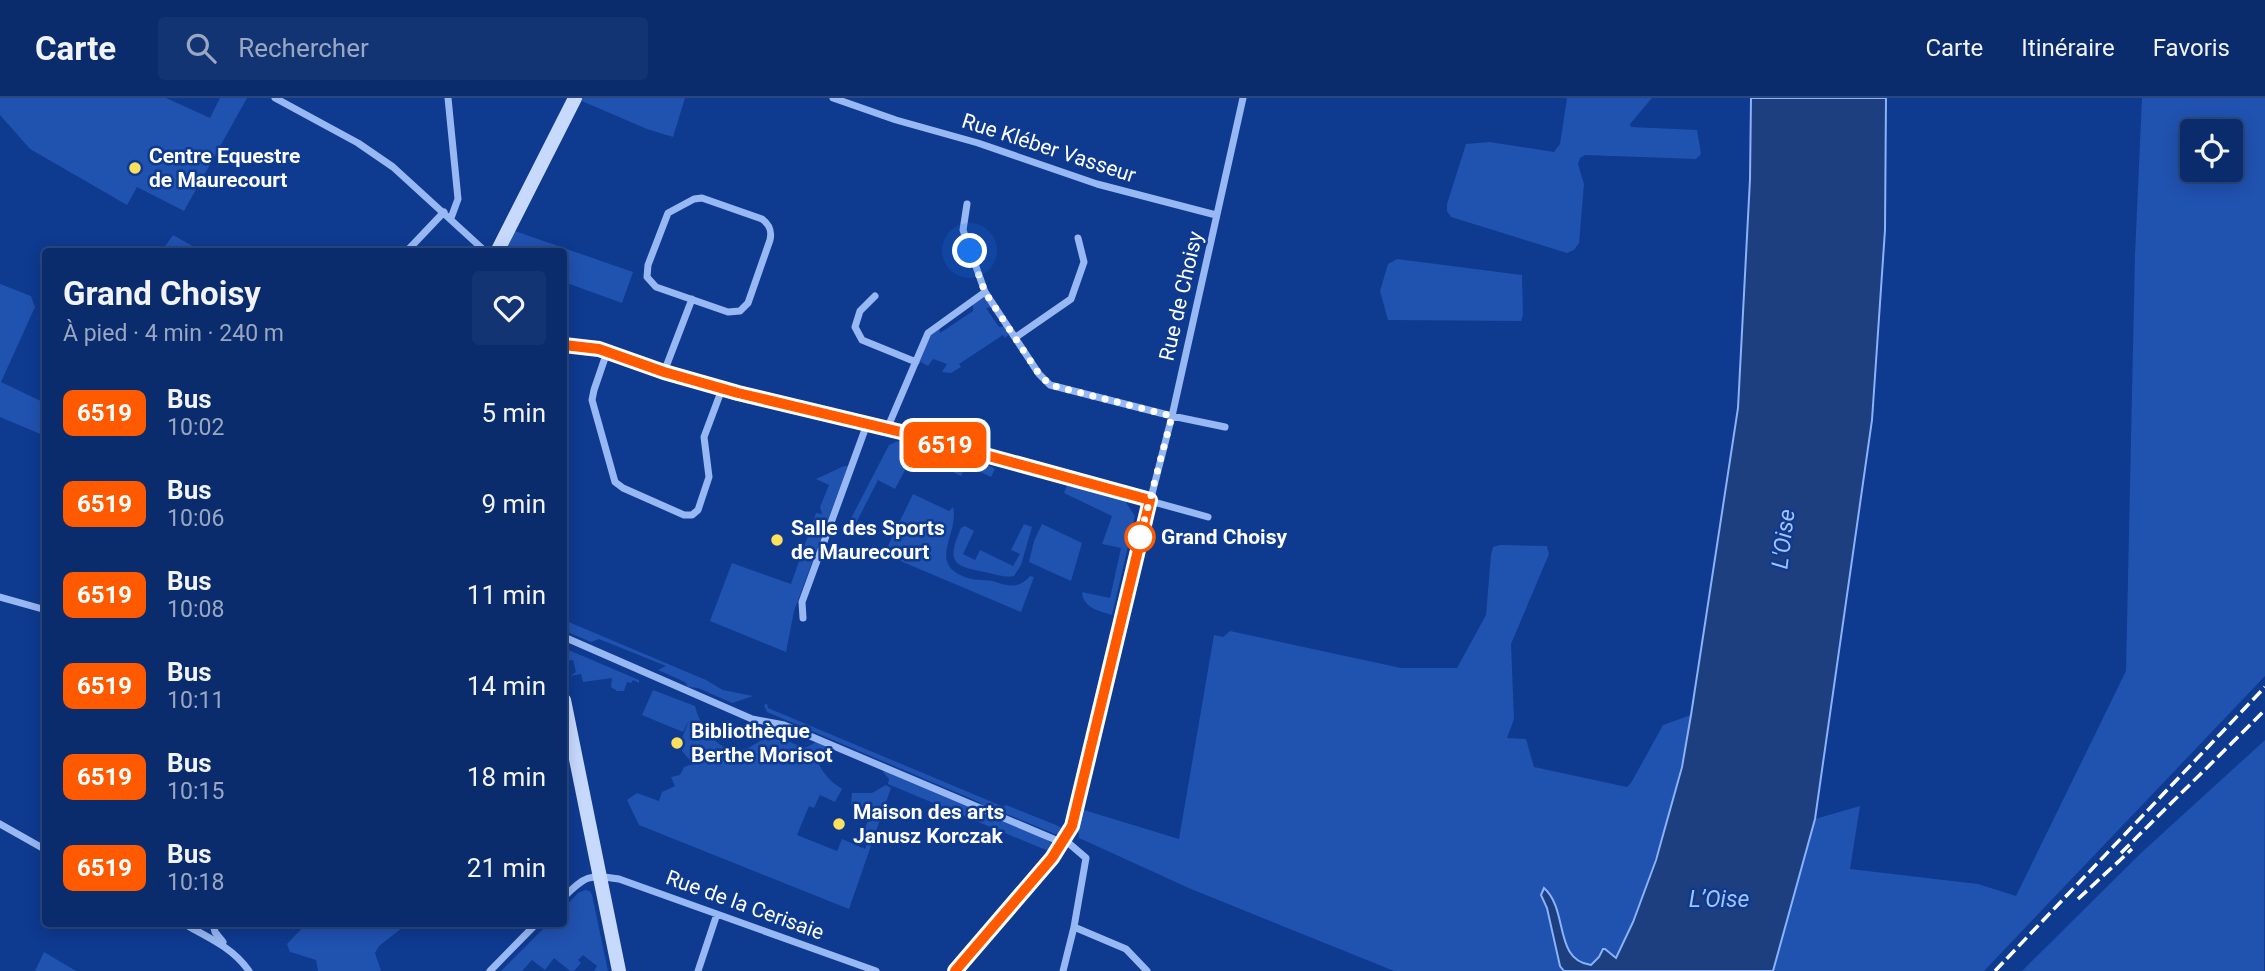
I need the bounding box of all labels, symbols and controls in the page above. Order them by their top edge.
search box [158,17,648,80]
text: Carte [35,29,116,68]
icon: search [182,29,220,67]
text: Rechercher [238,33,369,63]
text: Carte [1925,34,1983,62]
text: Itinéraire [2021,34,2115,62]
text: Favoris [2153,34,2230,62]
street label: Rue Kléber Vasseur [959,109,1139,187]
map controls [2180,119,2243,182]
button: locate [2180,119,2243,182]
place label: Centre Equestre de Maurecourt [149,144,300,192]
marker: Centre Equestre de Maurecourt [127,160,143,176]
street label: Rue de Choisy [1154,229,1208,363]
your location [952,233,987,268]
button: heart [472,271,546,345]
text: Grand Choisy [63,274,261,313]
text: À pied · 4 min · 240 m [63,320,284,347]
text: Bus [167,384,212,414]
text: 5 min [481,398,546,428]
text: 6519 [77,399,132,427]
text: 10:02 [167,414,224,441]
line badge: 6519 [896,422,994,468]
text: 6519 [917,431,973,459]
text: Bus [167,475,212,505]
text: 9 min [481,489,546,519]
text: 6519 [77,490,132,518]
text: 10:06 [167,505,224,532]
water label: L'Oise [1766,507,1801,570]
place label: Salle des Sports de Maurecourt [791,516,945,564]
marker: Grand Choisy [1125,522,1155,552]
place label: Grand Choisy [1161,525,1287,549]
marker: Salle des Sports de Maurecourt [769,532,785,548]
text: Bus [167,566,212,596]
text: 11 min [467,580,546,610]
text: 6519 [77,581,132,609]
text: 10:08 [167,596,224,623]
text: Bus [167,657,212,687]
text: 14 min [467,671,546,701]
text: 6519 [77,672,132,700]
text: 10:11 [167,687,224,714]
place label: Bibliothèque Berthe Morisot [691,719,833,767]
marker: Bibliothèque Berthe Morisot [669,735,685,751]
text: Bus [167,748,212,778]
text: 18 min [467,762,546,792]
text: 6519 [77,763,132,791]
text: 10:15 [167,778,224,805]
place label: Maison des arts Janusz Korczak [853,800,1005,848]
marker: Maison des arts Janusz Korczak [831,816,847,832]
text: Bus [167,839,212,869]
text: 21 min [467,853,546,883]
text: 6519 [77,854,132,882]
street label: Rue de la Cerisaie [663,865,827,945]
text: 10:18 [167,869,224,896]
water label: L’Oise [1689,886,1749,913]

